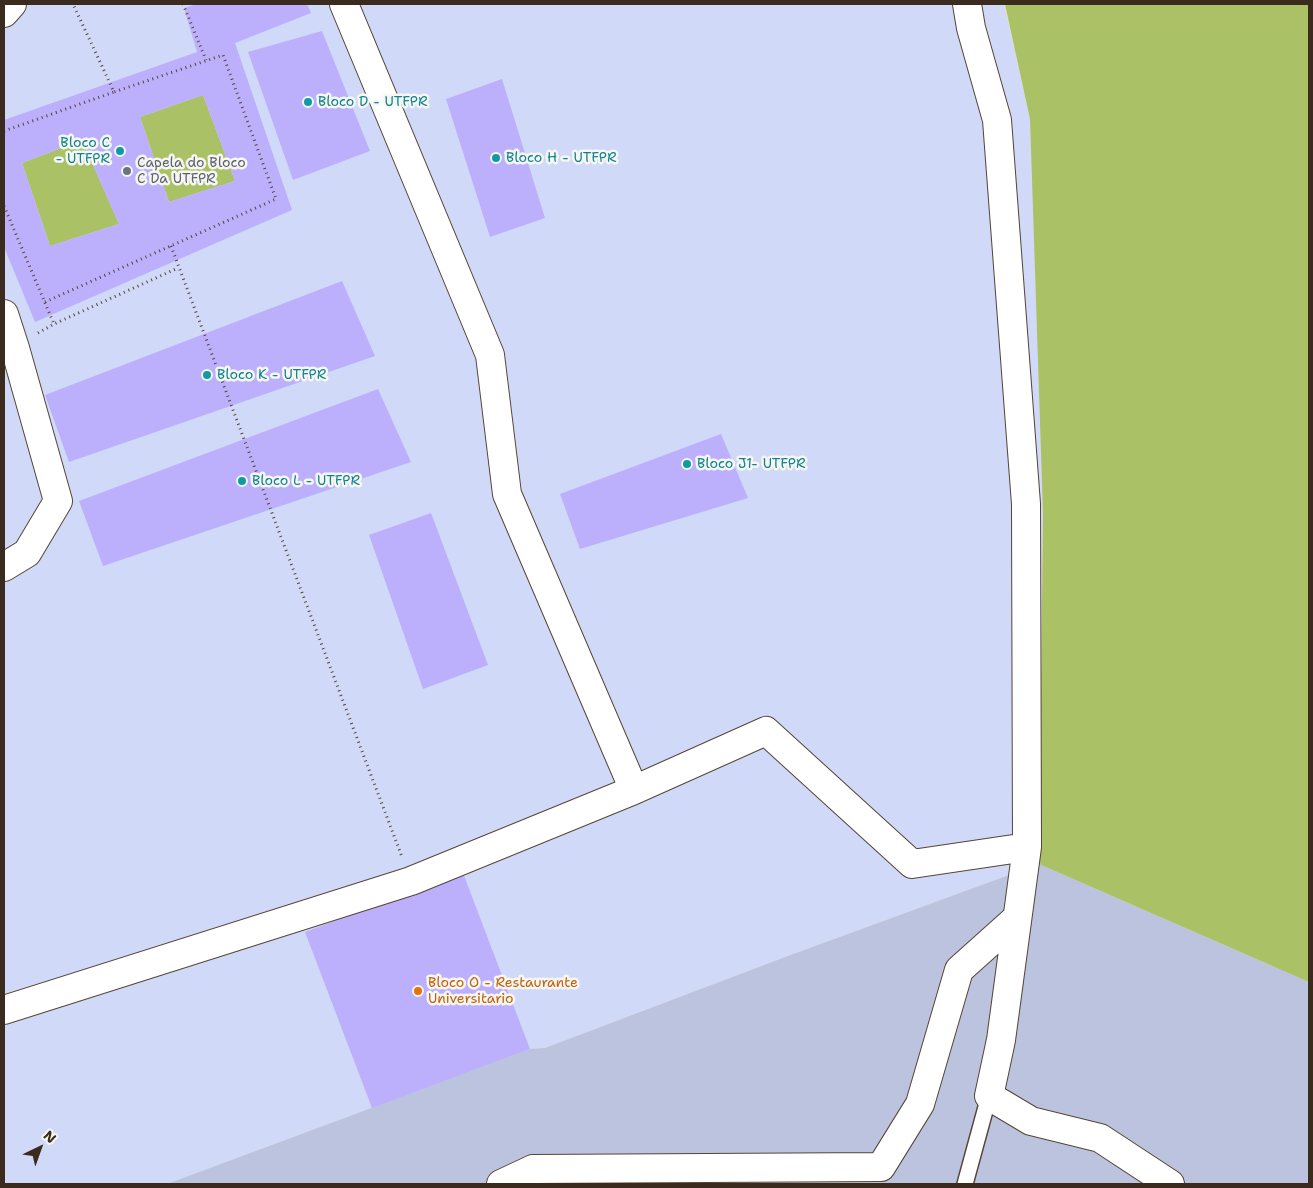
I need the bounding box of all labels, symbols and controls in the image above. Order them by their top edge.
place label: Bloco D - UTFPR [318,94,428,110]
marker: Bloco D - UTFPR [302,96,314,108]
place label: Bloco C - UTFPR [56,135,110,168]
marker: Bloco C - UTFPR [114,145,126,157]
place label: Bloco H - UTFPR [506,150,617,166]
marker: Bloco H - UTFPR [490,152,502,164]
place label: Capela do Bloco C Da UTFPR [137,155,246,188]
marker: Capela do Bloco C Da UTFPR [121,165,133,177]
place label: Bloco K - UTFPR [217,367,326,383]
marker: Bloco K - UTFPR [201,369,213,381]
place label: Bloco J1- UTFPR [697,456,806,472]
marker: Bloco J1- UTFPR [681,458,693,470]
place label: Bloco L - UTFPR [252,473,360,489]
marker: Bloco L - UTFPR [236,475,248,487]
place label: Bloco O - Restaurante Universitario [428,975,578,1008]
marker: Bloco O - Restaurante Universitario [412,985,424,997]
north arrow [15,1123,65,1173]
text: N [40,1126,60,1147]

